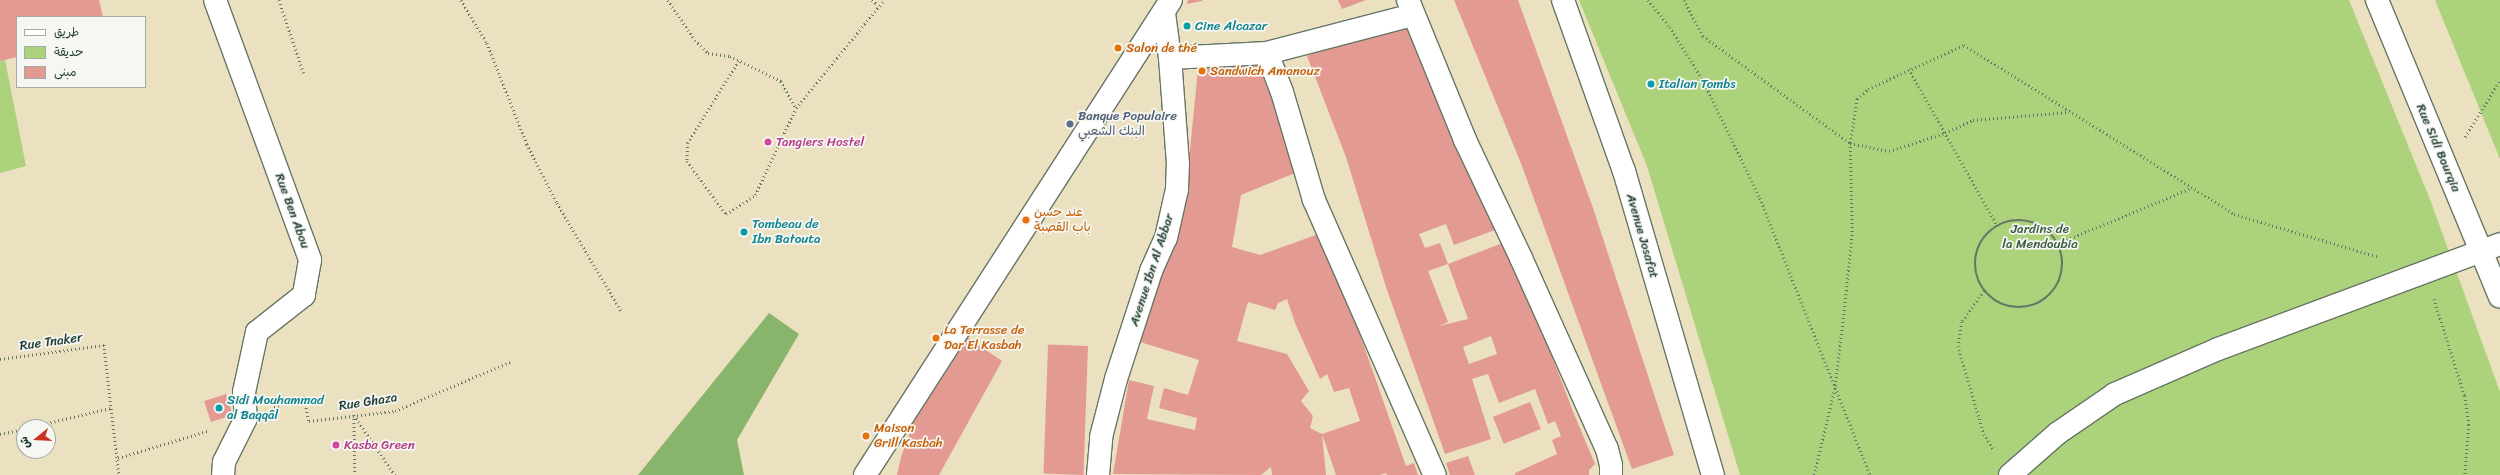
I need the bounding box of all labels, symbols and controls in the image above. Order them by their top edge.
legend [16,16,146,88]
place label: Cine Alcazar [1195,18,1267,34]
text: طريق [54,21,79,43]
marker: Cine Alcazar [1182,21,1192,31]
place label: Salon de thé [1126,40,1197,56]
text: حديقة [54,41,83,63]
marker: Salon de thé [1113,43,1123,53]
text: مبنى [54,61,77,83]
place label: Sandwich Amanouz [1210,63,1320,79]
marker: Sandwich Amanouz [1197,66,1207,76]
place label: Italian Tombs [1659,76,1736,92]
marker: Italian Tombs [1646,79,1656,89]
street label: Rue Sidi Bourqia [2412,102,2464,194]
place label: Banque Populaire البنك الشعبي [1078,109,1177,140]
marker: Banque Populaire البنك الشعبي [1065,119,1075,129]
place label: Tangiers Hostel [776,134,865,150]
marker: Tangiers Hostel [763,137,773,147]
street label: Rue Ben Abou [271,171,313,251]
street label: Avenue Josafat [1622,192,1662,280]
place label: عند حسن باب القصبة [1034,205,1091,236]
street label: Avenue Ibn Al Abbar [1126,212,1178,328]
marker: عند حسن باب القصبة [1021,215,1031,225]
place label: Tombeau de Ibn Batouta [752,217,821,248]
park label: Jardins de la Mendoubia [2002,222,2078,253]
marker: Tombeau de Ibn Batouta [739,227,749,237]
place label: La Terrasse de Dar El Kasbah [944,323,1024,354]
street label: Rue Tnaker [19,330,83,354]
marker: La Terrasse de Dar El Kasbah [931,333,941,343]
street label: Rue Ghaza [338,390,398,414]
place label: Sidi Mouhammad al Baqqâl [227,393,323,424]
marker: Sidi Mouhammad al Baqqâl [214,403,224,413]
north arrow [16,419,56,459]
place label: Maison Grill Kasbah [874,421,942,452]
marker: Maison Grill Kasbah [861,431,871,441]
text: ش [14,434,36,451]
place label: Kasba Green [344,437,415,453]
marker: Kasba Green [331,440,341,450]

